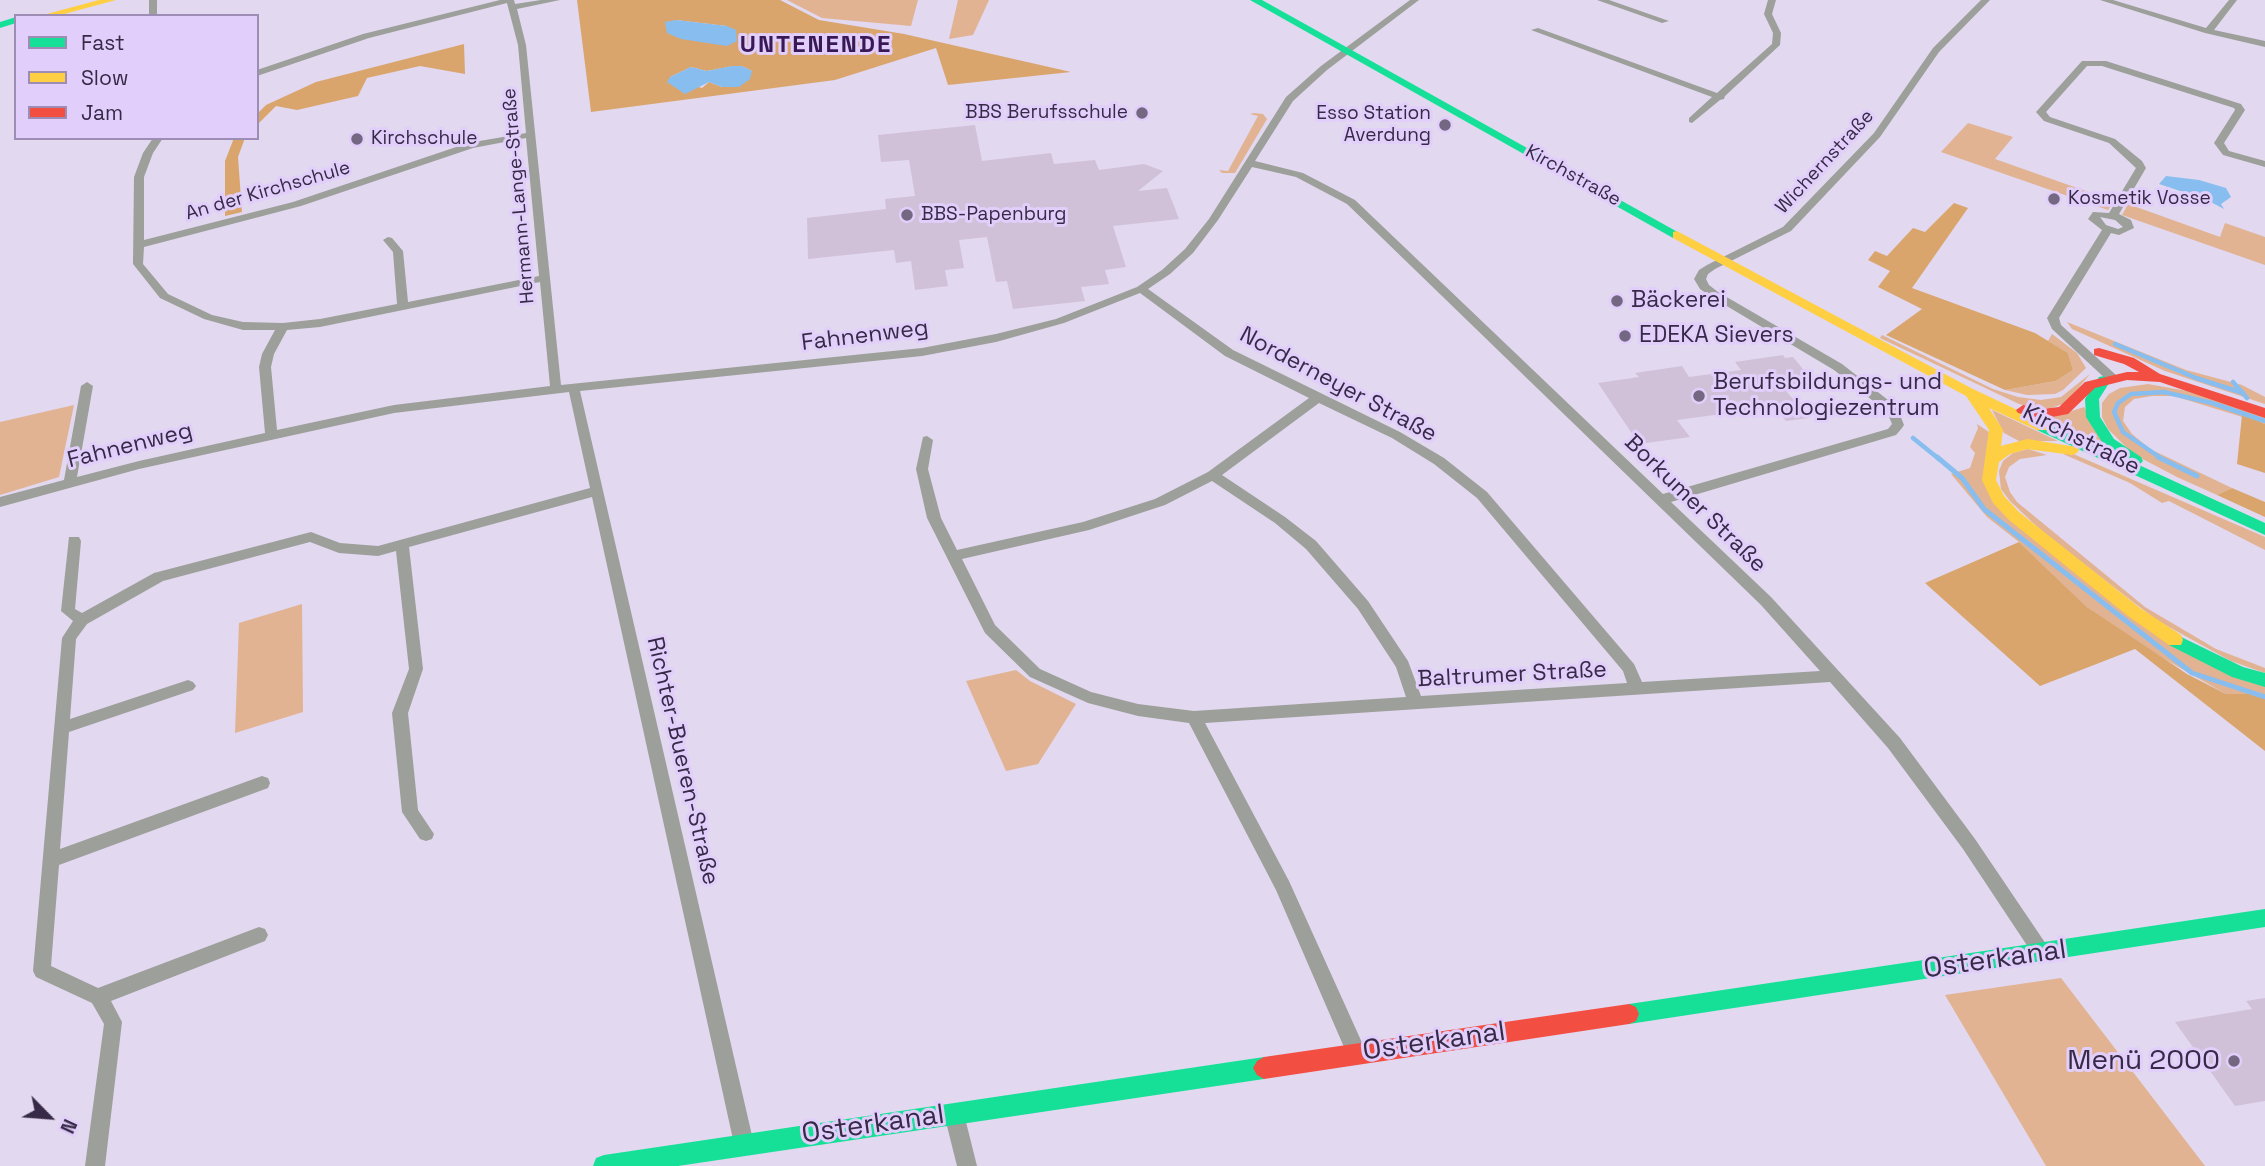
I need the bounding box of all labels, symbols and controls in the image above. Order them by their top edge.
legend [14,14,259,140]
text: Fast [81,29,125,56]
district label: UNTENENDE [741,31,891,59]
text: Slow [81,64,129,91]
street label: Hermann-Lange-Straße [498,87,540,305]
text: Jam [81,99,123,126]
place label: BBS Berufsschule [965,102,1128,124]
place label: Esso Station Averdung [1316,103,1431,147]
marker: BBS Berufsschule [1134,105,1150,121]
street label: Wichernstraße [1771,105,1879,219]
marker: Esso Station Averdung [1437,117,1453,133]
place label: Kirchschule [371,128,477,150]
marker: Kirchschule [349,131,365,147]
street label: Kirchstraße [1521,140,1625,212]
street label: An der Kirchschule [183,157,353,225]
place label: Kosmetik Vosse [2068,188,2211,210]
marker: Kosmetik Vosse [2046,191,2062,207]
place label: BBS-Papenburg [921,204,1067,226]
marker: BBS-Papenburg [899,207,915,223]
place label: Bäckerei [1631,287,1726,315]
marker: Bäckerei [1609,293,1625,309]
street label: Fahnenweg [800,315,930,357]
street label: Norderneyer Straße [1235,321,1441,449]
place label: EDEKA Sievers [1639,322,1794,350]
marker: EDEKA Sievers [1617,328,1633,344]
place label: Berufsbildungs- und Technologiezentrum [1713,369,1942,423]
marker: Berufsbildungs- und Technologiezentrum [1691,388,1707,404]
street label: Kirchstraße [2018,399,2144,481]
street label: Fahnenweg [65,417,195,475]
street label: Borkumer Straße [1618,429,1772,579]
street label: Richter-Bueren-Straße [640,634,724,888]
street label: Baltrumer Straße [1417,656,1607,694]
street label: Osterkanal [1922,933,2068,987]
street label: Osterkanal [1361,1015,1507,1069]
place label: Menü 2000 [2067,1044,2220,1078]
marker: Menü 2000 [2226,1053,2242,1069]
north arrow [14,1082,84,1152]
street label: Osterkanal [800,1098,946,1152]
text: N [54,1115,83,1137]

